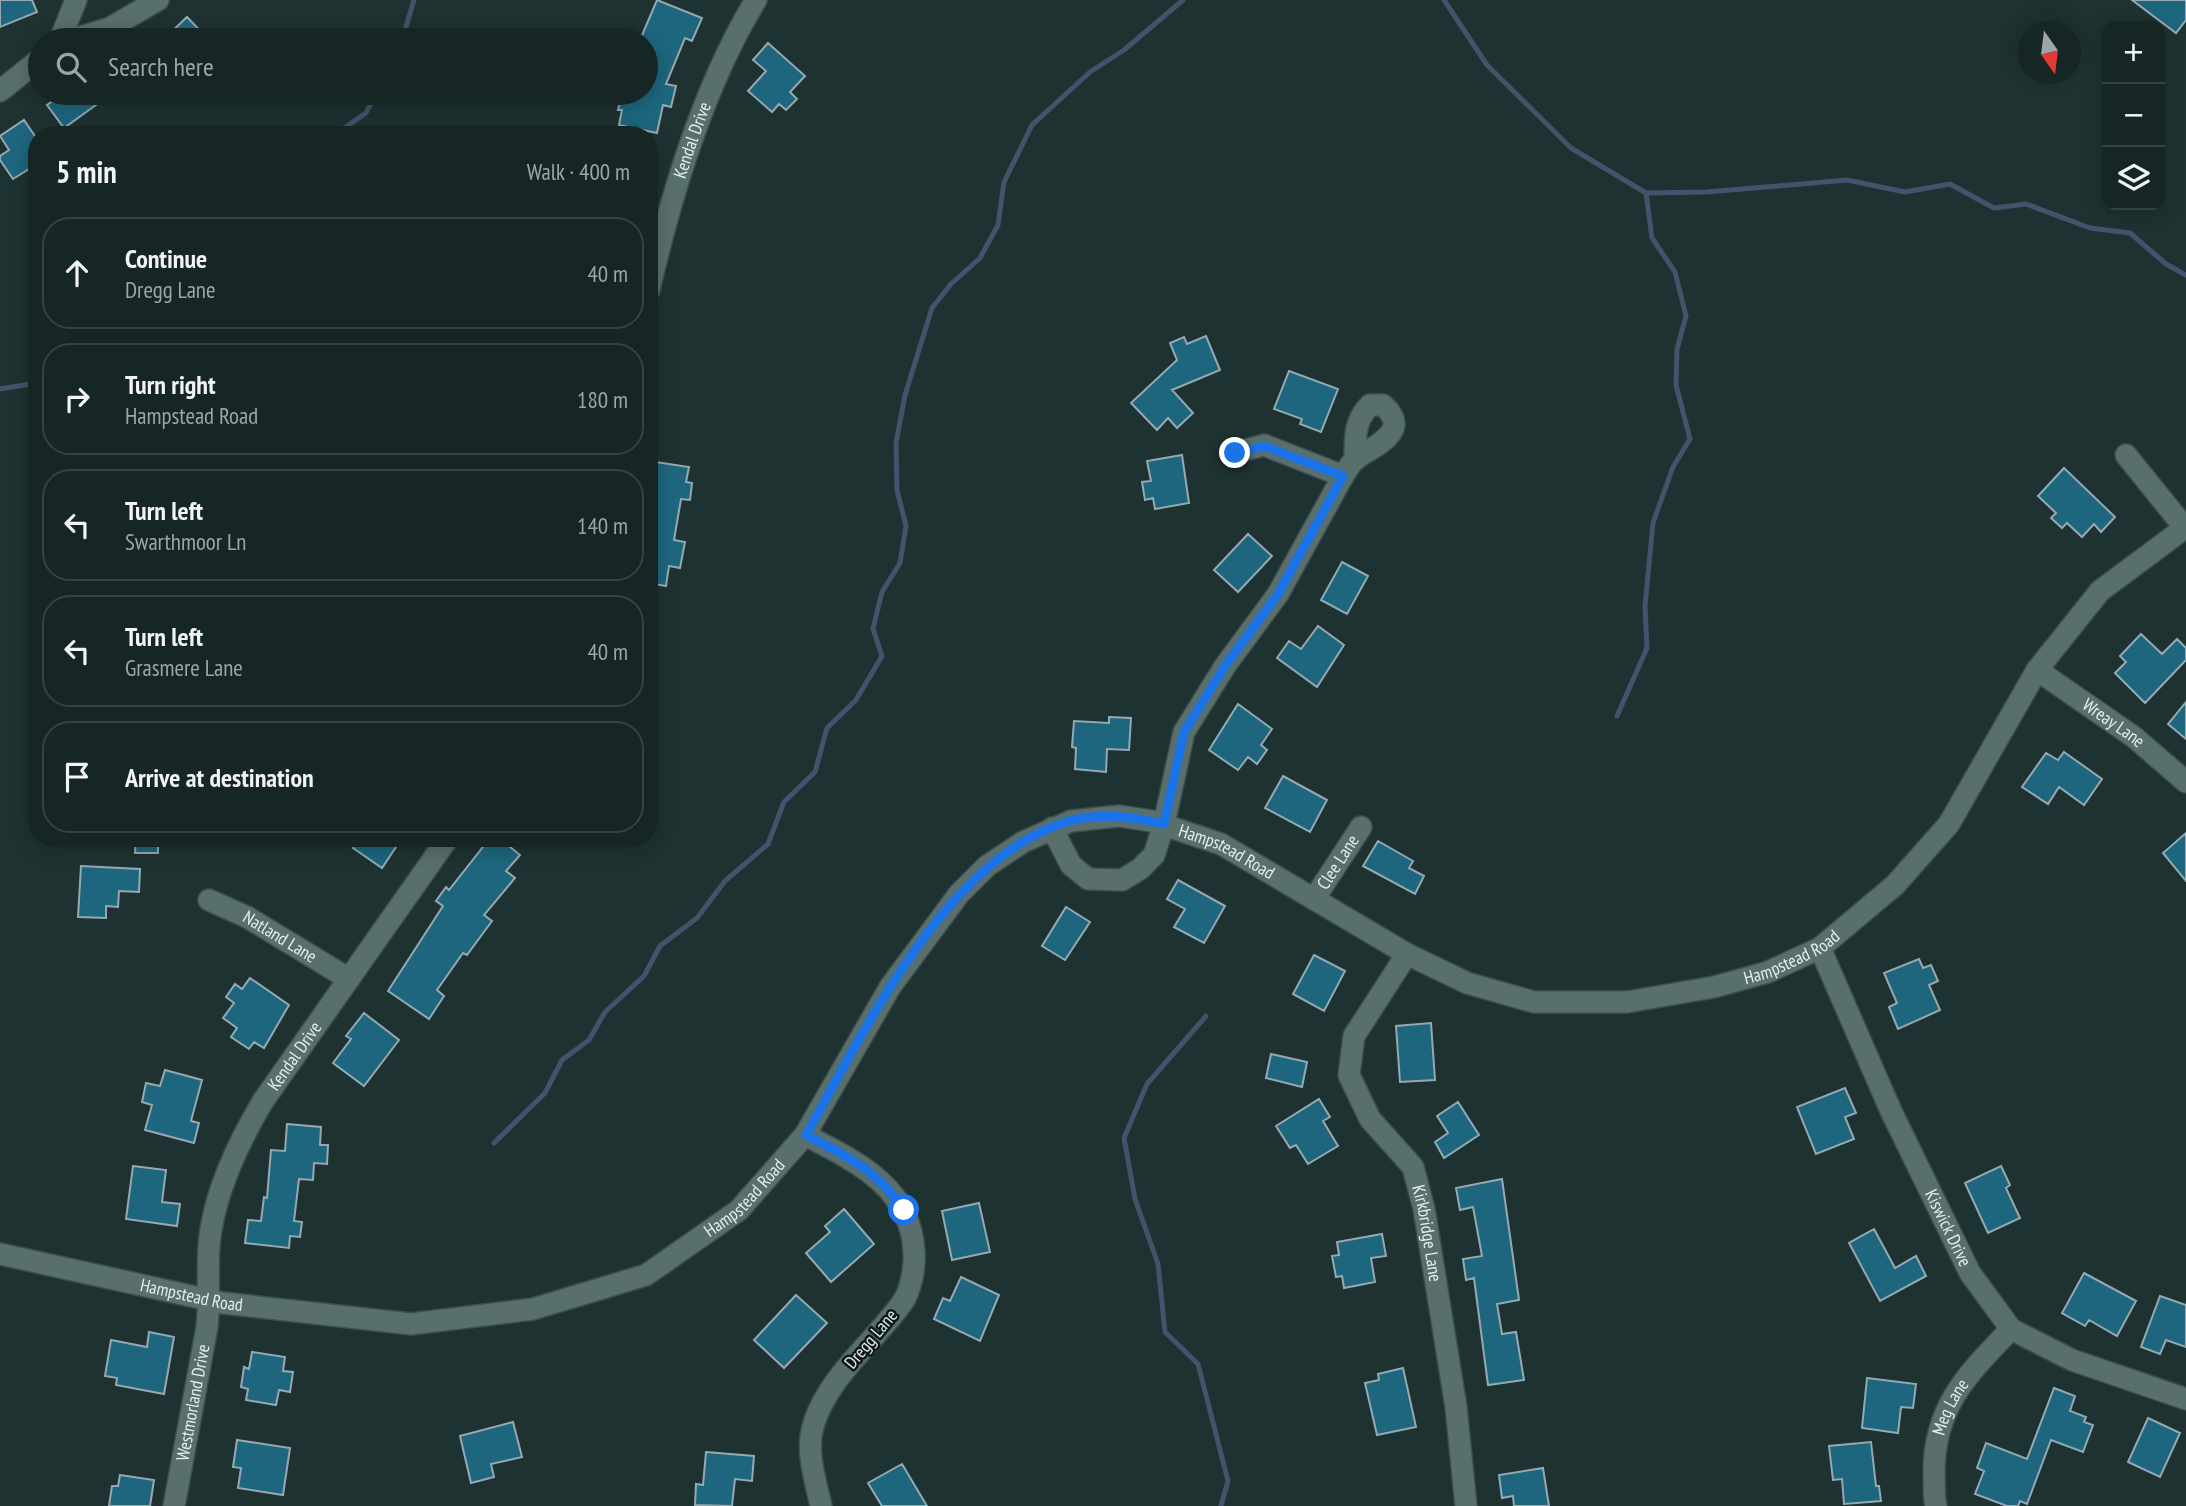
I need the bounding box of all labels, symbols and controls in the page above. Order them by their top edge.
north arrow [2018,21,2081,84]
map controls [2102,21,2165,210]
button: + [2102,21,2165,84]
search box [28,28,658,105]
icon: search [52,48,90,86]
text: Search here [108,50,214,83]
button: − [2102,84,2165,147]
street label: Kendal Drive [668,99,716,181]
button: layers [2102,147,2165,210]
text: 5 min [56,152,117,191]
text: Walk · 400 m [527,157,630,186]
text: Continue [125,242,207,275]
icon: ahead [58,254,96,292]
text: 40 m [587,259,628,288]
text: Dregg Lane [125,275,215,304]
text: Turn right [125,368,216,401]
icon: right [58,380,96,418]
text: 180 m [577,385,628,414]
text: Hampstead Road [125,401,258,430]
route end [1219,437,1250,468]
text: Turn left [125,494,203,527]
icon: left [58,506,96,544]
text: 140 m [577,511,628,540]
text: Swarthmoor Ln [125,527,246,556]
text: Turn left [125,620,203,653]
icon: left [58,632,96,670]
text: 40 m [587,637,628,666]
text: Grasmere Lane [125,653,243,682]
street label: Wreay Lane [2078,693,2150,752]
icon: arrive [58,758,96,796]
text: Arrive at destination [125,761,314,794]
street label: Hampstead Road [1176,819,1279,884]
street label: Clee Lane [1311,830,1364,894]
street label: Natland Lane [239,905,321,968]
street label: Hampstead Road [1741,924,1844,989]
street label: Kendal Drive [262,1017,326,1095]
street label: Hampstead Road [699,1154,790,1242]
street label: Kirkbridge Lane [1407,1182,1448,1283]
street label: Kiswick Drive [1920,1186,1977,1270]
route start [888,1194,919,1225]
street label: Hampstead Road [138,1273,244,1316]
street label: Dregg Lane [839,1304,902,1373]
street label: Westmorland Drive [171,1343,215,1463]
street label: Meg Lane [1927,1374,1973,1438]

